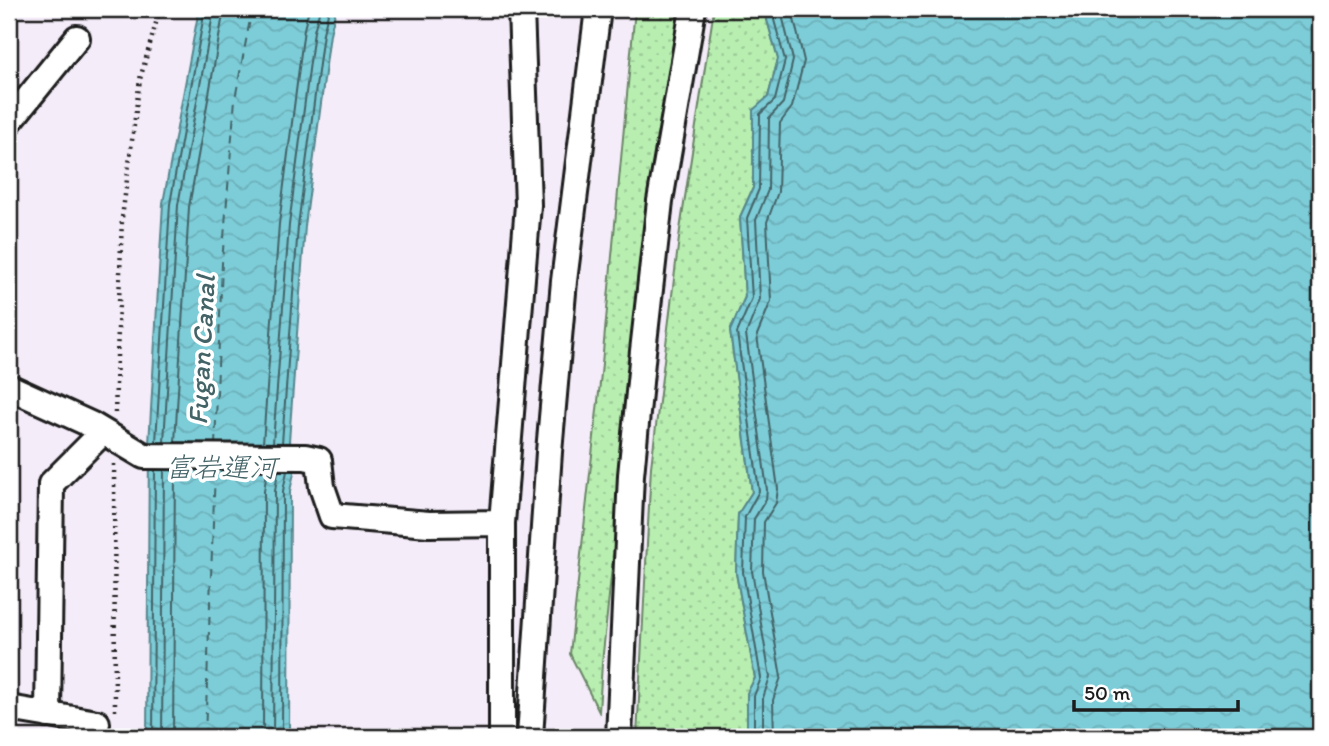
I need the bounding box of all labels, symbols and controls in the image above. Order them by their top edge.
water label: Fugan Canal [180,272,222,426]
water label: 富岩運河 [165,450,281,484]
scale bar [1074,669,1238,713]
text: 50 m [1084,680,1131,705]

